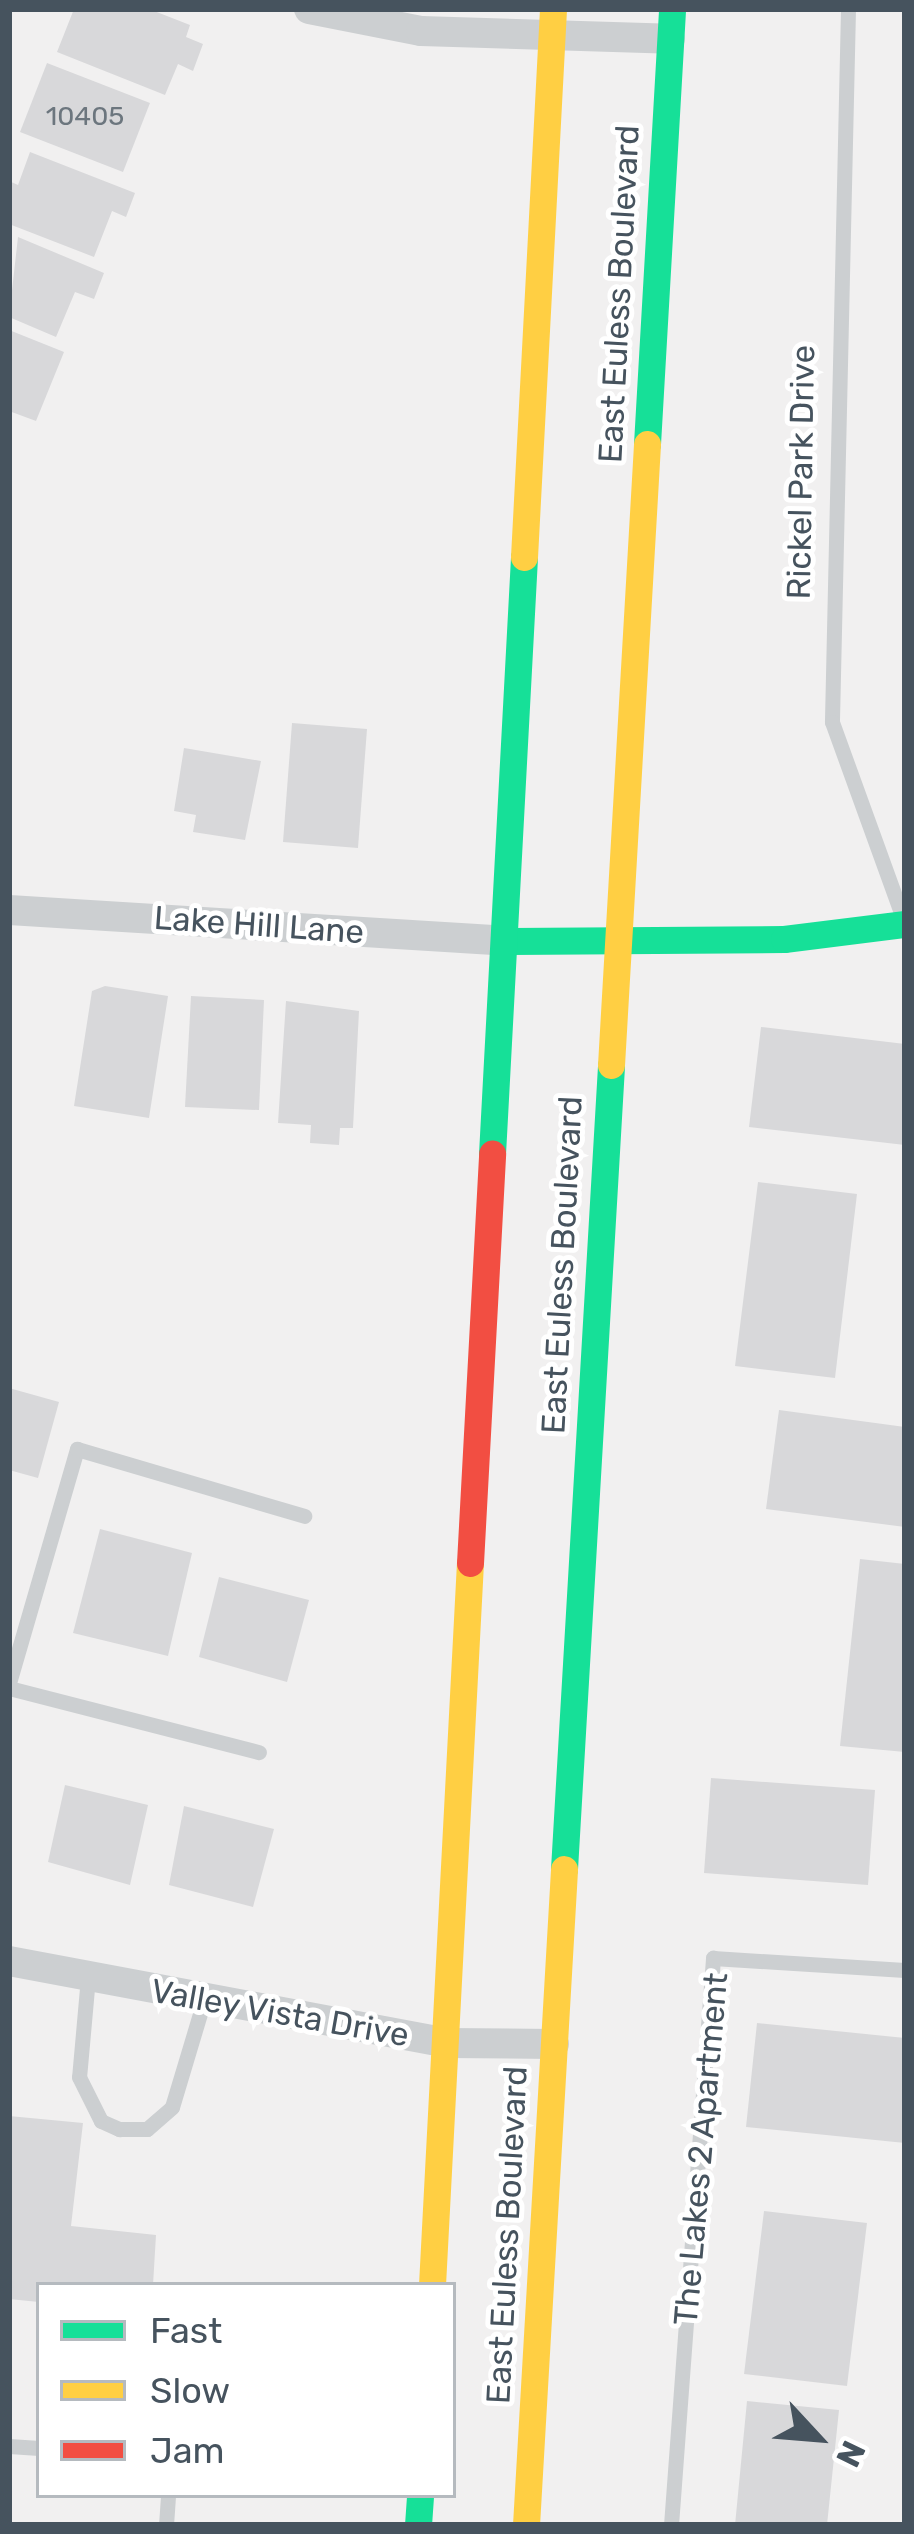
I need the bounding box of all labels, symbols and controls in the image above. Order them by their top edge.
house number: 10405 [46,101,124,133]
street label: East Euless Boulevard [590,124,648,464]
street label: Rickel Park Drive [779,344,823,600]
street label: Lake Hill Lane [153,898,365,952]
street label: East Euless Boulevard [533,1095,591,1435]
street label: Valley Vista Drive [147,1971,413,2055]
street label: The Lakes 2 Apartment [666,1971,736,2327]
street label: East Euless Boulevard [478,2065,536,2405]
legend [36,2282,456,2498]
text: Fast [150,2309,222,2352]
text: Slow [150,2369,230,2412]
north arrow [758,2378,878,2498]
text: Jam [150,2429,225,2472]
text: N [828,2435,874,2473]

